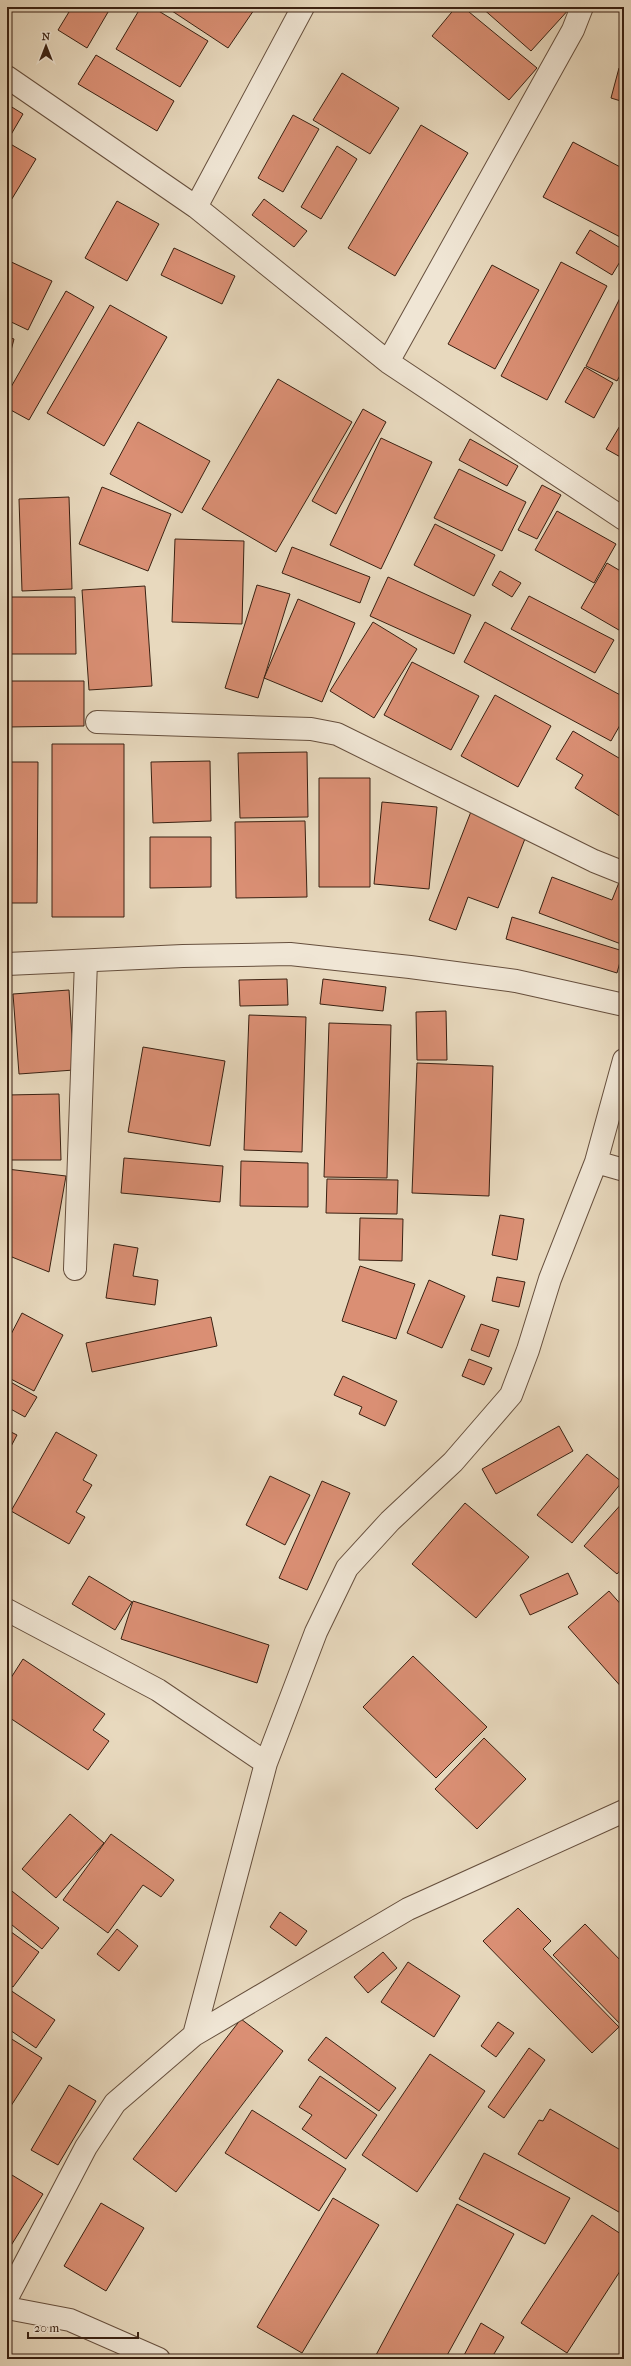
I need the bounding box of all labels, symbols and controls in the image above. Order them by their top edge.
north arrow [26,26,66,66]
text: N [42,30,51,43]
scale bar [28,2314,138,2340]
text: 20 m [34,2321,59,2335]

